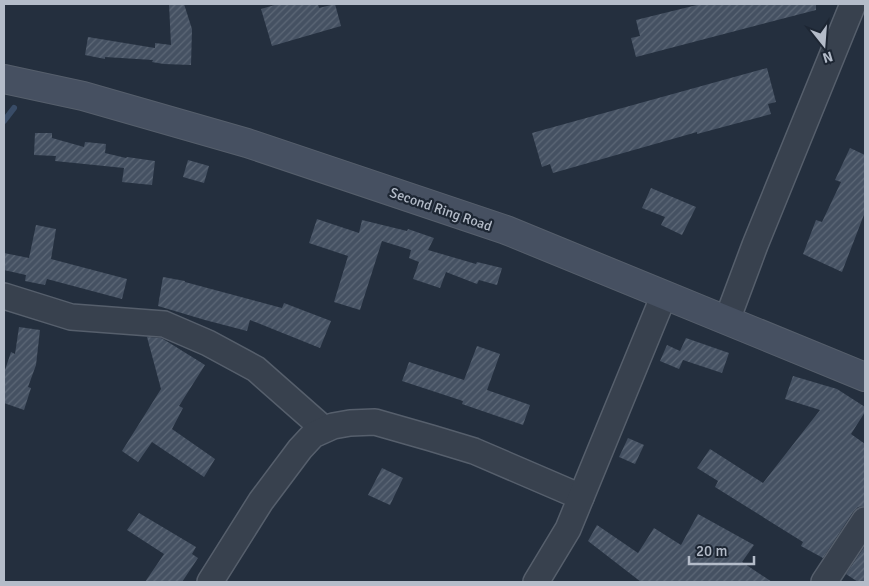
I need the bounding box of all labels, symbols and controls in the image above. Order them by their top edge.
north arrow [799,20,849,70]
text: N [821,47,835,67]
street label: Second Ring Road [387,184,494,235]
scale bar [689,534,754,566]
text: 20 m [696,542,727,560]

